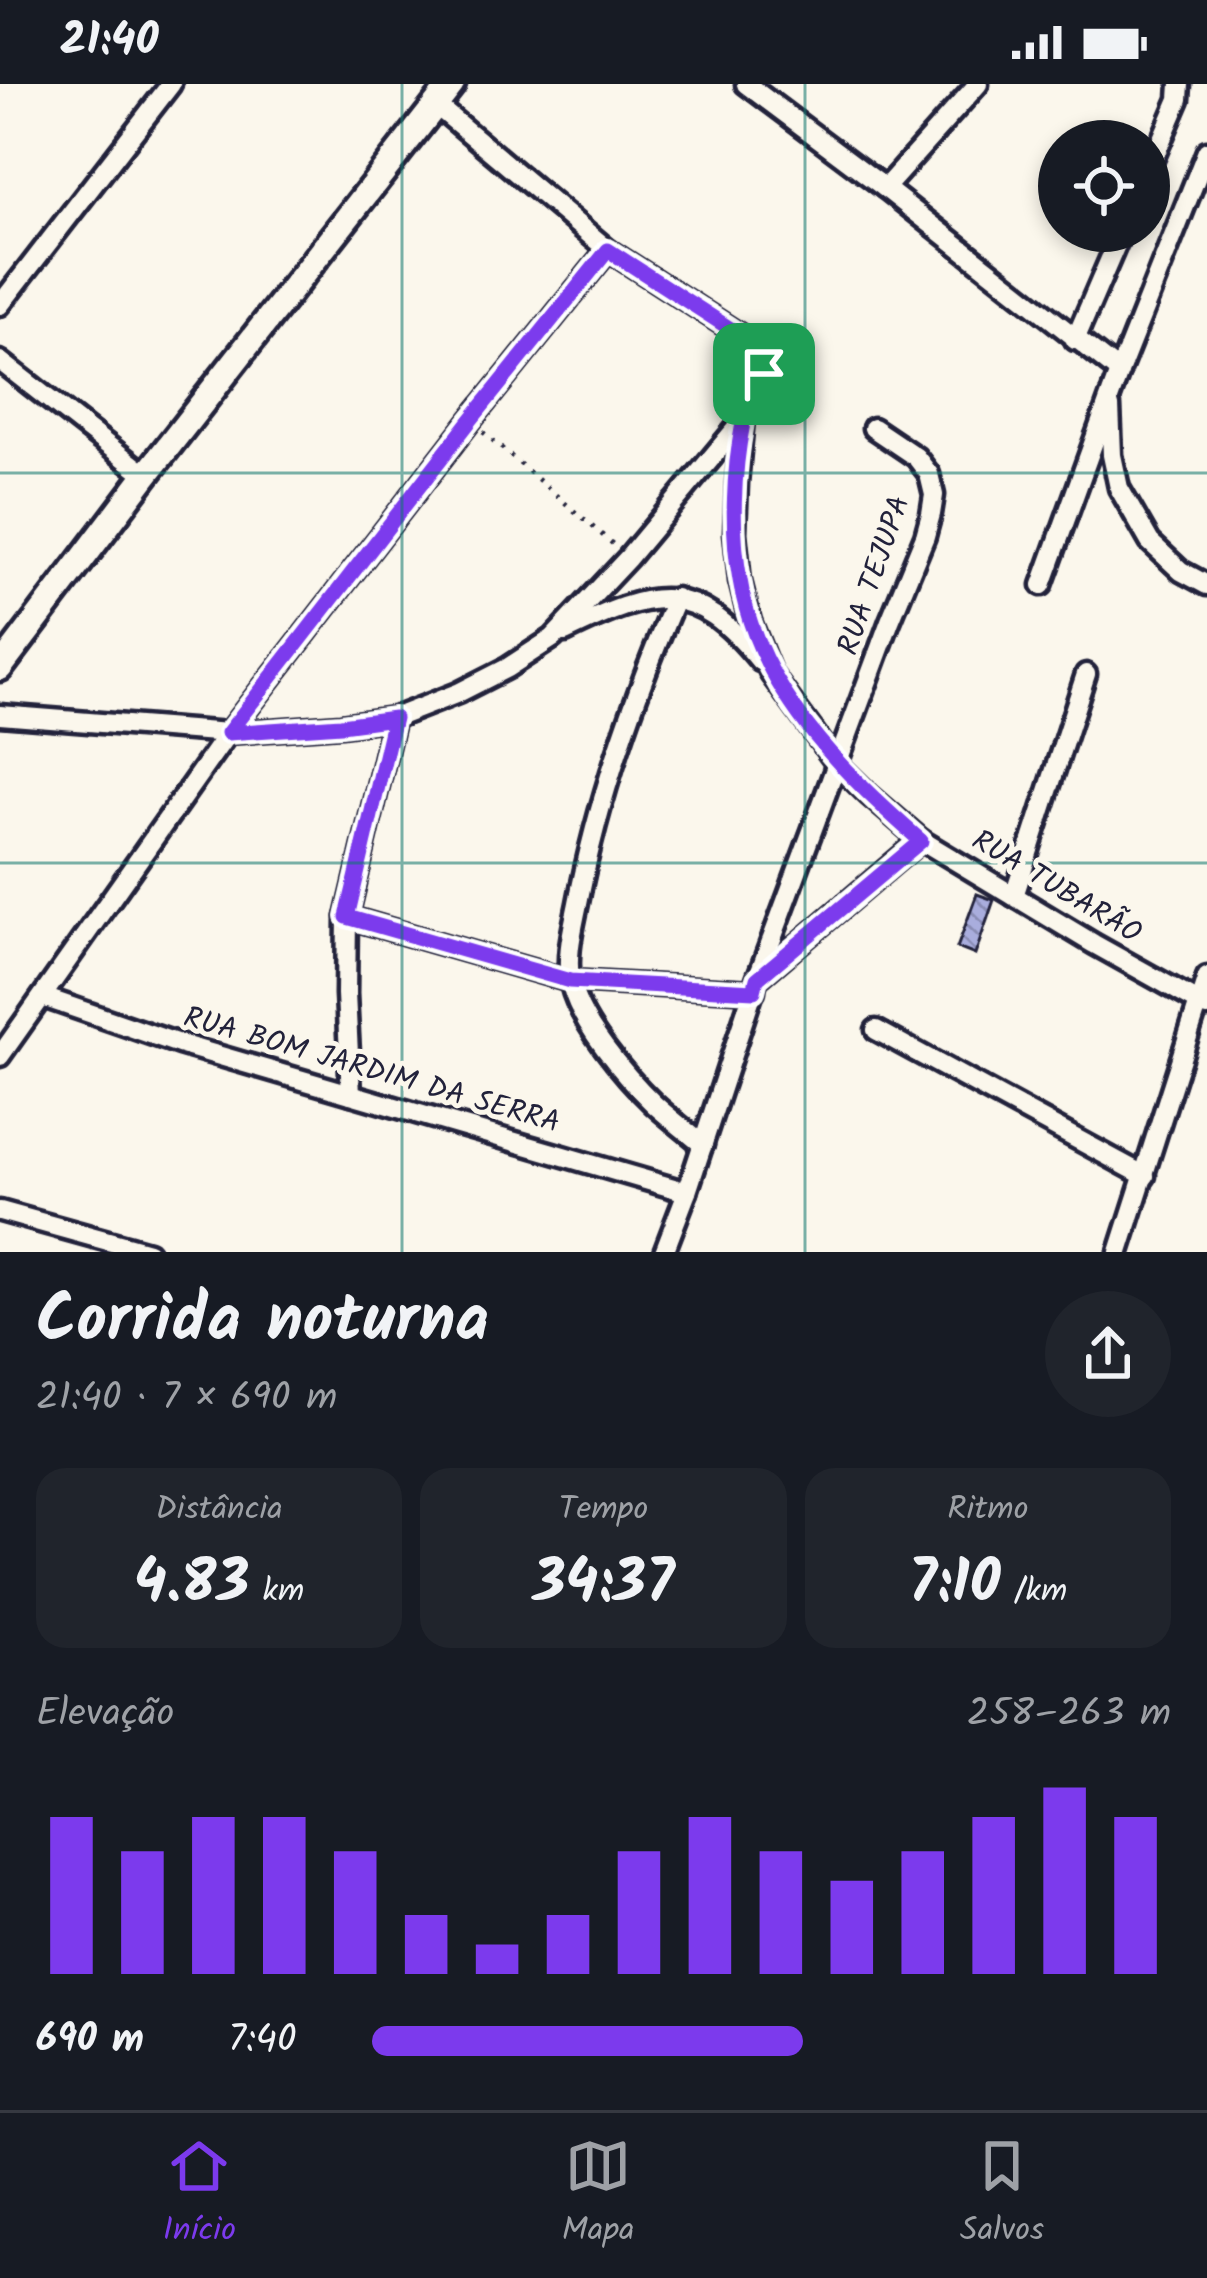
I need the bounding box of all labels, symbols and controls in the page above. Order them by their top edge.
text: 21:40 [60,6,159,78]
map controls [1038,120,1170,252]
button: locate [1038,120,1170,252]
pin [713,323,815,425]
icon: arrive [731,341,797,407]
street label: RUA TEJUPA [825,489,925,662]
street label: RUA TUBARÃO [962,818,1150,958]
street label: RUA BOM JARDIM DA SERRA [178,994,565,1148]
text: Corrida noturna [36,1270,489,1375]
button: share [1045,1291,1171,1417]
text: 21:40 · 7 × 690 m [36,1368,337,1430]
text: Distância [156,1484,283,1537]
text: Tempo [559,1484,648,1537]
text: Ritmo [947,1484,1028,1537]
text: 4.83 [134,1537,249,1633]
text: 34:37 [533,1537,674,1633]
text: 7:10 [909,1537,1000,1633]
text: km [249,1566,304,1619]
text: /km [1000,1566,1067,1619]
text: Elevação [36,1684,174,1746]
text: 258–263 m [967,1684,1171,1746]
text: 690 m [36,2010,144,2072]
text: 7:40 [228,2010,297,2072]
tab: Início [163,2133,236,2258]
tab: Mapa [562,2133,634,2258]
tab: Salvos [960,2133,1044,2258]

